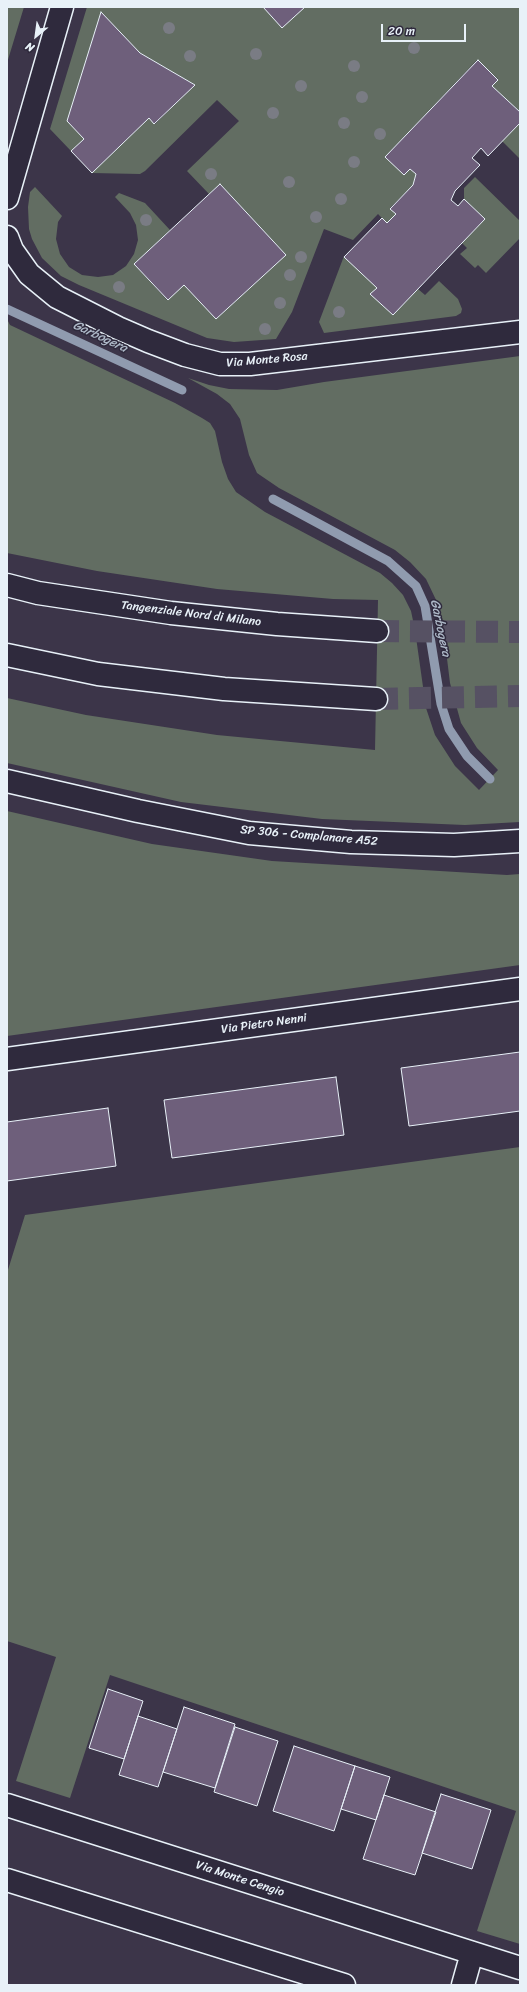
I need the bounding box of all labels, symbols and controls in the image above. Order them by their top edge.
north arrow [16,16,56,56]
scale bar [383,16,468,42]
text: 20 m [388,20,415,42]
text: N [22,37,38,57]
water label: Garbogera [70,318,130,356]
street label: Via Monte Rosa [226,349,308,371]
street label: Tangenziale Nord di Milano [120,598,262,630]
water label: Garbogera [426,598,454,658]
street label: SP 306 - Complanare A52 [240,823,378,849]
street label: Via Pietro Nenni [220,1011,308,1037]
street label: Via Monte Cengio [194,1858,286,1900]

